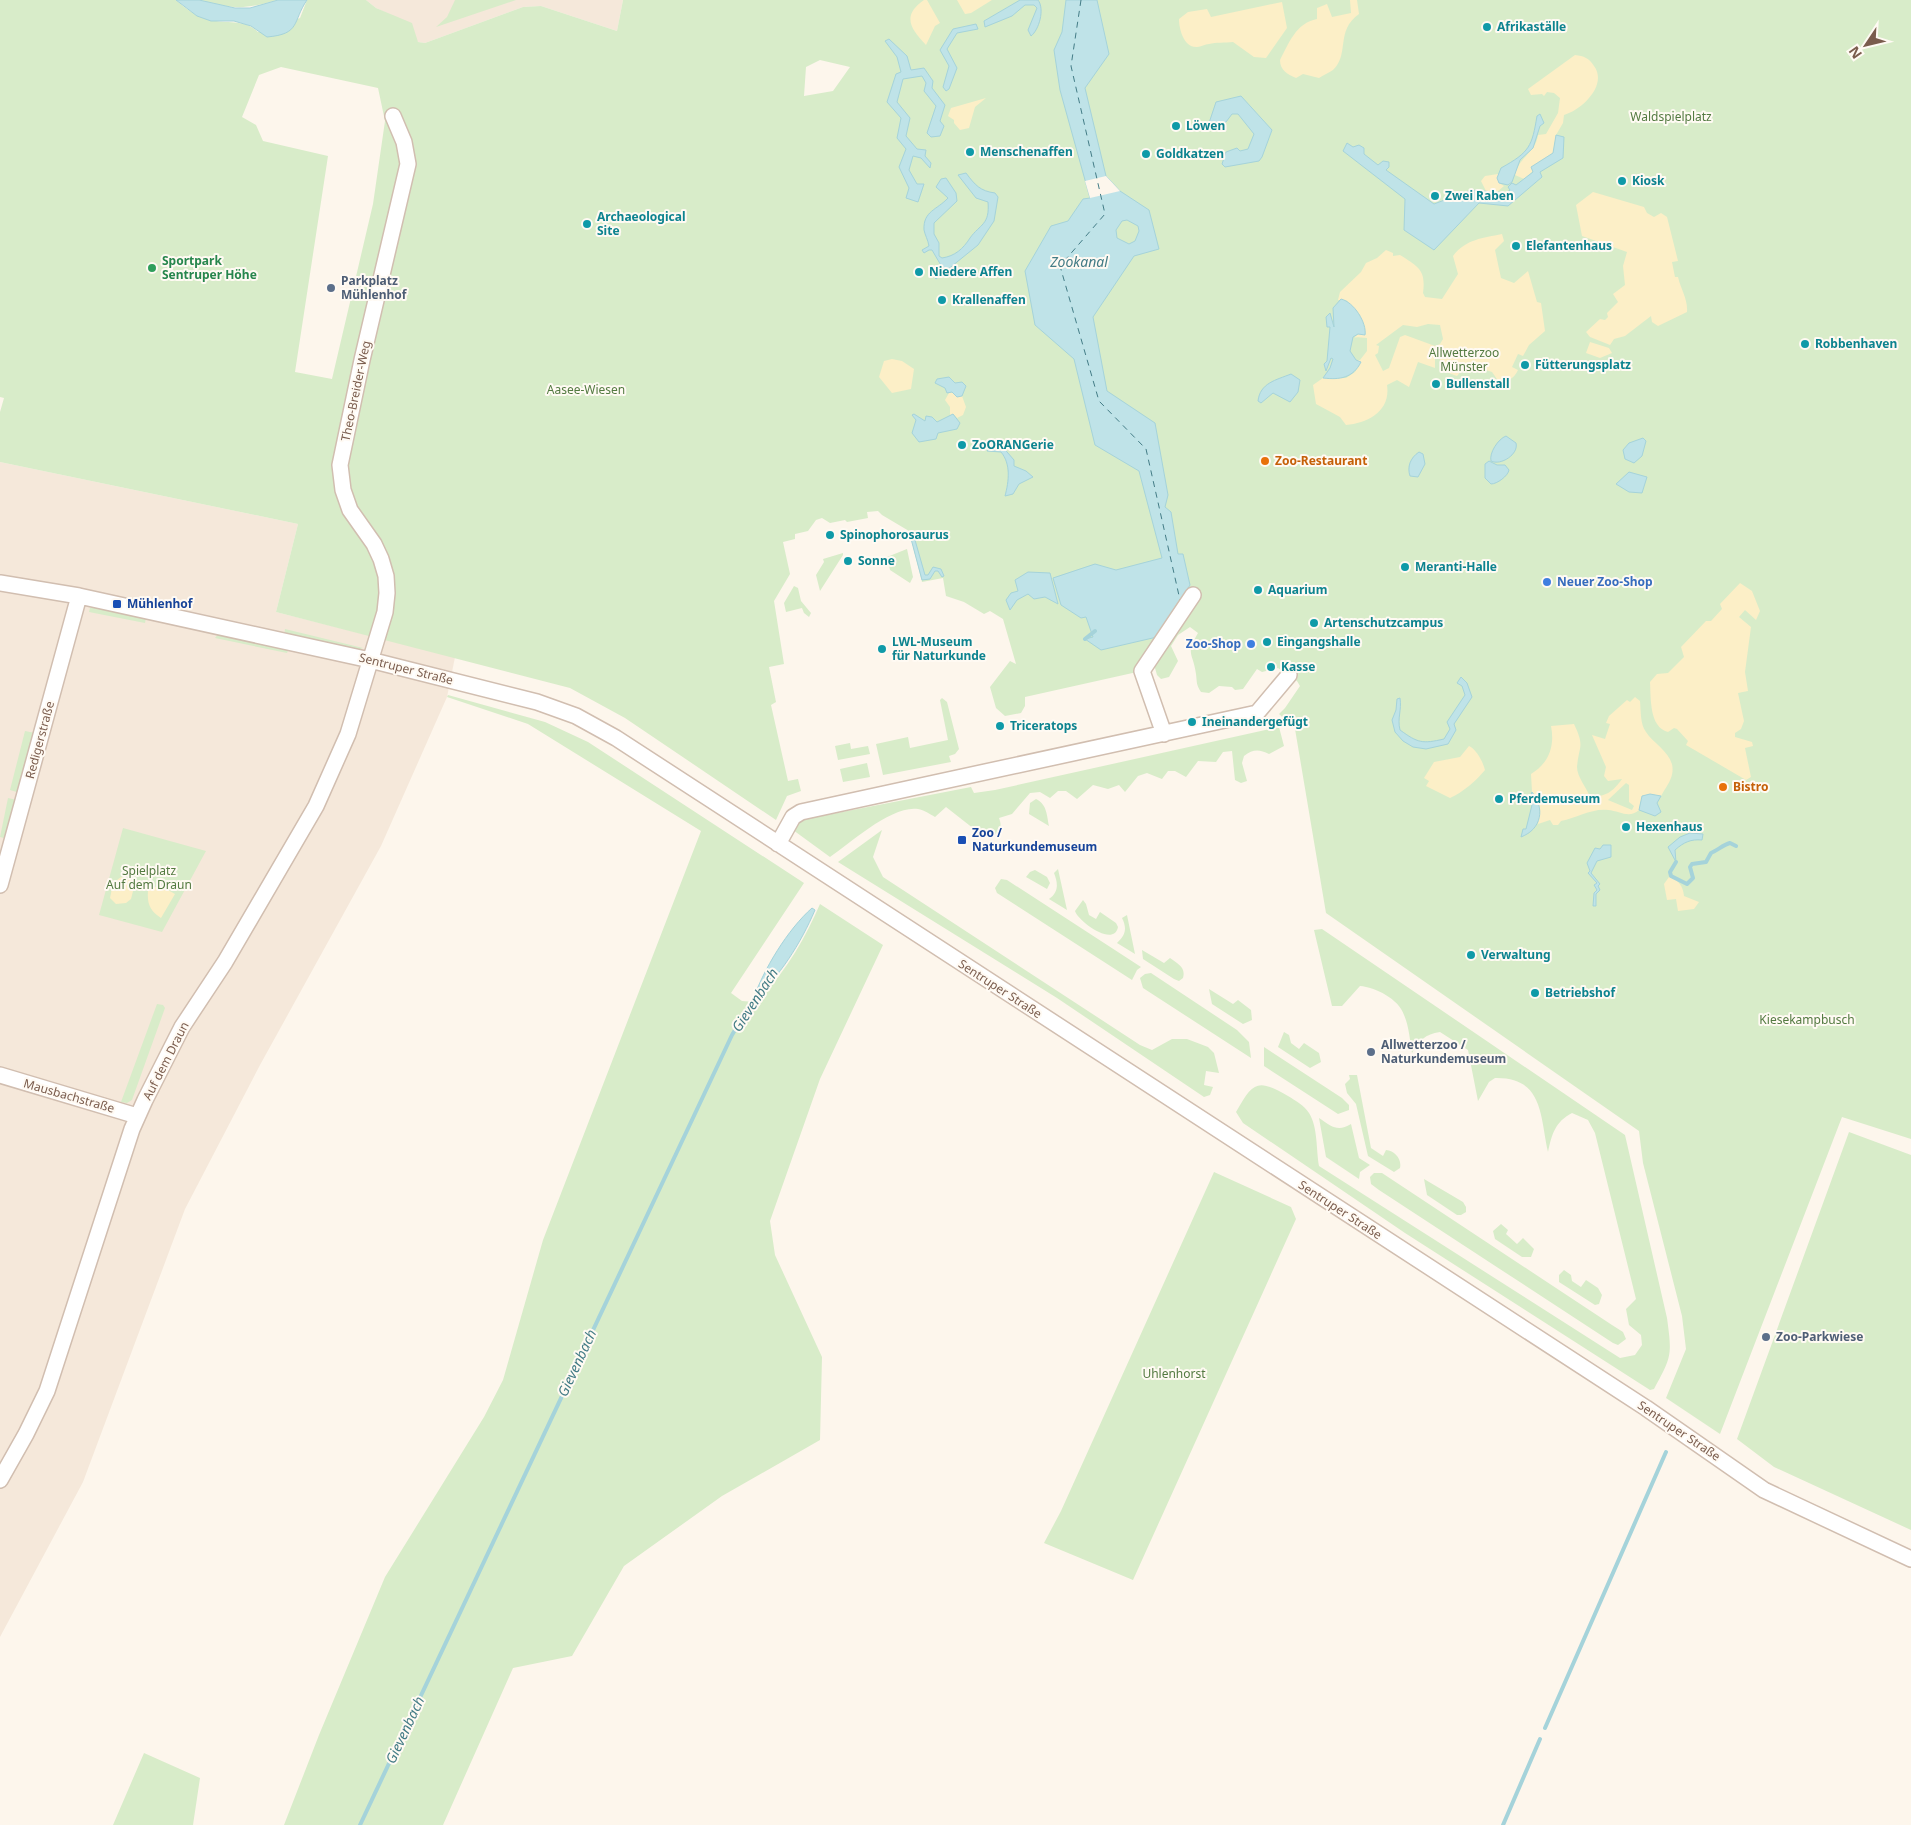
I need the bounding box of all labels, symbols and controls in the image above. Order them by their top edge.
place label: Afrikaställe [1497,18,1566,35]
north arrow [1841,20,1891,70]
marker: Afrikaställe [1481,21,1493,33]
text: N [1844,43,1866,63]
park label: Waldspielplatz [1630,108,1712,125]
place label: Löwen [1186,117,1225,134]
marker: Löwen [1170,120,1182,132]
place label: Menschenaffen [980,143,1073,160]
place label: Goldkatzen [1156,145,1224,162]
marker: Menschenaffen [964,146,976,158]
marker: Goldkatzen [1140,148,1152,160]
place label: Kiosk [1632,172,1665,189]
marker: Kiosk [1616,175,1628,187]
place label: Zwei Raben [1445,187,1514,204]
marker: Zwei Raben [1429,190,1441,202]
place label: Archaeological Site [597,208,685,239]
marker: Archaeological Site [581,218,593,230]
place label: Elefantenhaus [1526,237,1612,254]
marker: Elefantenhaus [1510,240,1522,252]
place label: Sportpark Sentruper Höhe [162,252,257,283]
water label: Zookanal [1049,252,1108,271]
marker: Sportpark Sentruper Höhe [146,262,158,274]
place label: Niedere Affen [929,263,1012,280]
marker: Niedere Affen [913,266,925,278]
place label: Parkplatz Mühlenhof [341,272,408,303]
marker: Parkplatz Mühlenhof [325,282,337,294]
place label: Krallenaffen [952,291,1026,308]
marker: Krallenaffen [936,294,948,306]
place label: Robbenhaven [1815,335,1897,352]
marker: Robbenhaven [1799,338,1811,350]
street label: Theo-Breider-Weg [337,339,374,443]
park label: Allwetterzoo Münster [1429,344,1499,375]
place label: Fütterungsplatz [1535,356,1631,373]
marker: Fütterungsplatz [1519,359,1531,371]
place label: Bullenstall [1446,375,1509,392]
marker: Bullenstall [1430,378,1442,390]
park label: Aasee-Wiesen [547,381,625,398]
place label: ZoORANGerie [972,436,1054,453]
marker: ZoORANGerie [956,439,968,451]
place label: Zoo-Restaurant [1275,452,1367,469]
marker: Zoo-Restaurant [1259,455,1271,467]
place label: Spinophorosaurus [840,526,949,543]
marker: Spinophorosaurus [824,529,836,541]
place label: Sonne [858,552,895,569]
marker: Sonne [842,555,854,567]
place label: Meranti-Halle [1415,558,1497,575]
marker: Meranti-Halle [1399,561,1411,573]
place label: Neuer Zoo-Shop [1557,573,1653,590]
marker: Neuer Zoo-Shop [1541,576,1553,588]
place label: Aquarium [1268,581,1327,598]
marker: Aquarium [1252,584,1264,596]
place label: Mühlenhof [127,595,194,612]
marker: Mühlenhof [111,598,123,610]
place label: Artenschutzcampus [1324,614,1443,631]
marker: Artenschutzcampus [1308,617,1320,629]
place label: LWL-Museum für Naturkunde [892,633,986,664]
place label: Eingangshalle [1277,633,1361,650]
place label: Zoo-Shop [1186,635,1241,652]
marker: Eingangshalle [1261,636,1273,648]
marker: Zoo-Shop [1245,638,1257,650]
marker: LWL-Museum für Naturkunde [876,643,888,655]
street label: Sentruper Straße [357,649,455,688]
place label: Kasse [1281,658,1315,675]
marker: Kasse [1265,661,1277,673]
street label: Redigerstraße [21,699,58,781]
place label: Ineinandergefügt [1202,713,1308,730]
marker: Ineinandergefügt [1186,716,1198,728]
place label: Triceratops [1010,717,1077,734]
marker: Triceratops [994,720,1006,732]
place label: Bistro [1733,778,1768,795]
marker: Bistro [1717,781,1729,793]
place label: Pferdemuseum [1509,790,1600,807]
marker: Pferdemuseum [1493,793,1505,805]
place label: Hexenhaus [1636,818,1703,835]
marker: Hexenhaus [1620,821,1632,833]
place label: Zoo / Naturkundemuseum [972,824,1097,855]
marker: Zoo / Naturkundemuseum [956,834,968,846]
park label: Spielplatz Auf dem Draun [106,862,192,893]
place label: Verwaltung [1481,946,1551,963]
marker: Verwaltung [1465,949,1477,961]
street label: Sentruper Straße [955,955,1046,1022]
water label: Gievenbach [727,964,782,1035]
place label: Betriebshof [1545,984,1616,1001]
marker: Betriebshof [1529,987,1541,999]
park label: Kiesekampbusch [1759,1011,1855,1028]
street label: Auf dem Draun [138,1019,193,1103]
place label: Allwetterzoo / Naturkundemuseum [1381,1036,1506,1067]
marker: Allwetterzoo / Naturkundemuseum [1365,1046,1377,1058]
street label: Mausbachstraße [22,1074,117,1117]
street label: Sentruper Straße [1295,1176,1386,1243]
water label: Gievenbach [553,1326,600,1399]
place label: Zoo-Parkwiese [1776,1328,1863,1345]
marker: Zoo-Parkwiese [1760,1331,1772,1343]
park label: Uhlenhorst [1142,1365,1206,1382]
street label: Sentruper Straße [1635,1397,1724,1465]
water label: Gievenbach [381,1693,428,1766]

